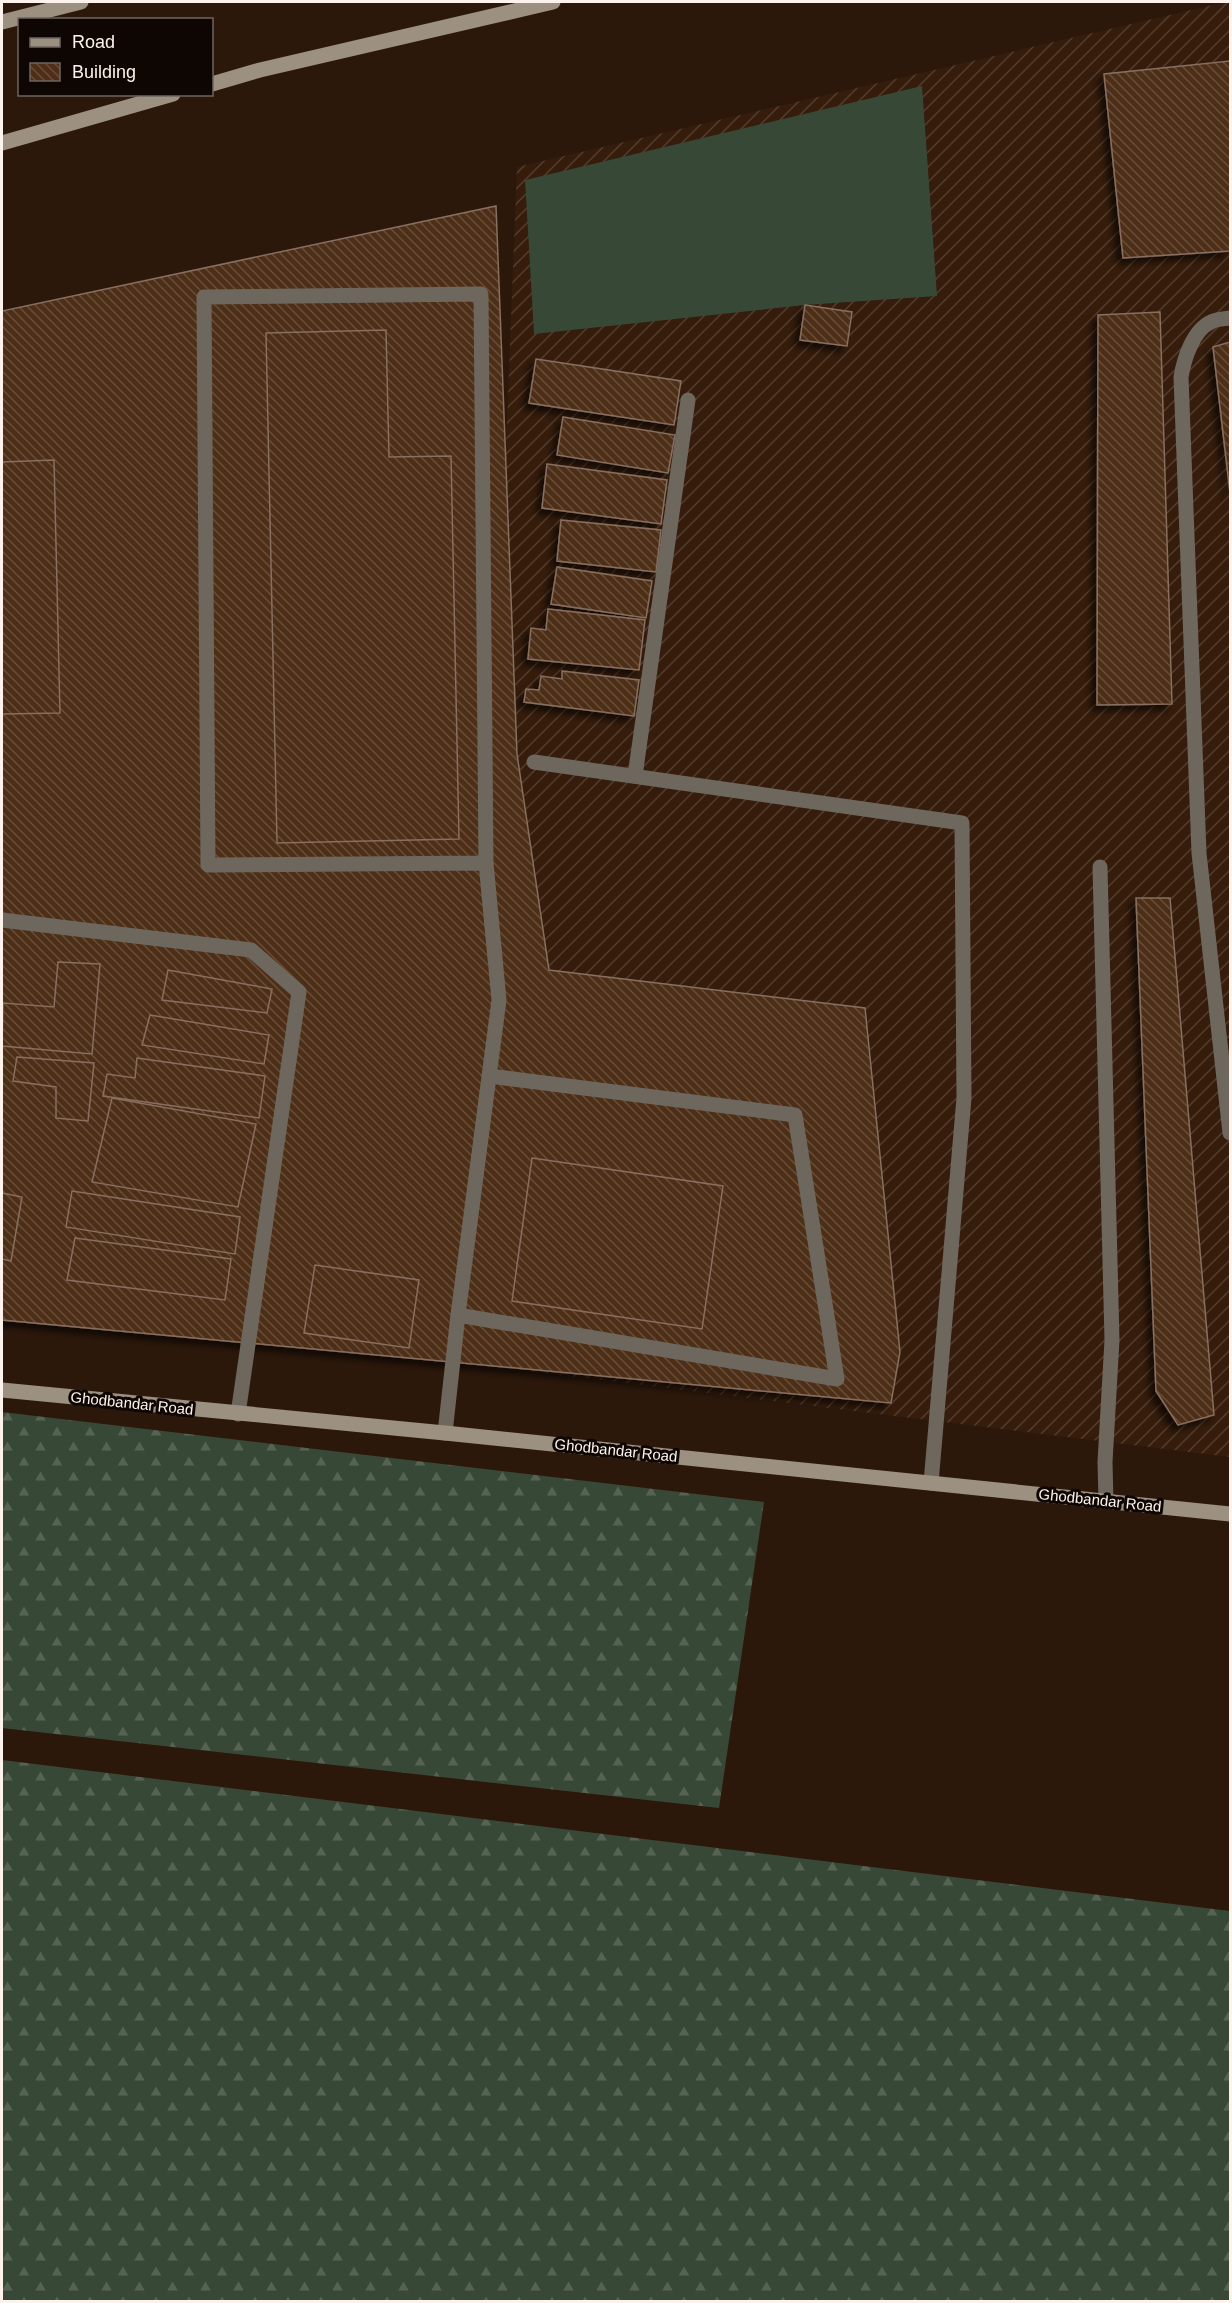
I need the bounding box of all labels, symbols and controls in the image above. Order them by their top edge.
legend [18,18,213,96]
text: Road [72,32,115,52]
text: Building [72,62,136,82]
street label: Ghodbandar Road [70,1388,194,1418]
street label: Ghodbandar Road [554,1435,678,1465]
street label: Ghodbandar Road [1038,1485,1162,1515]

